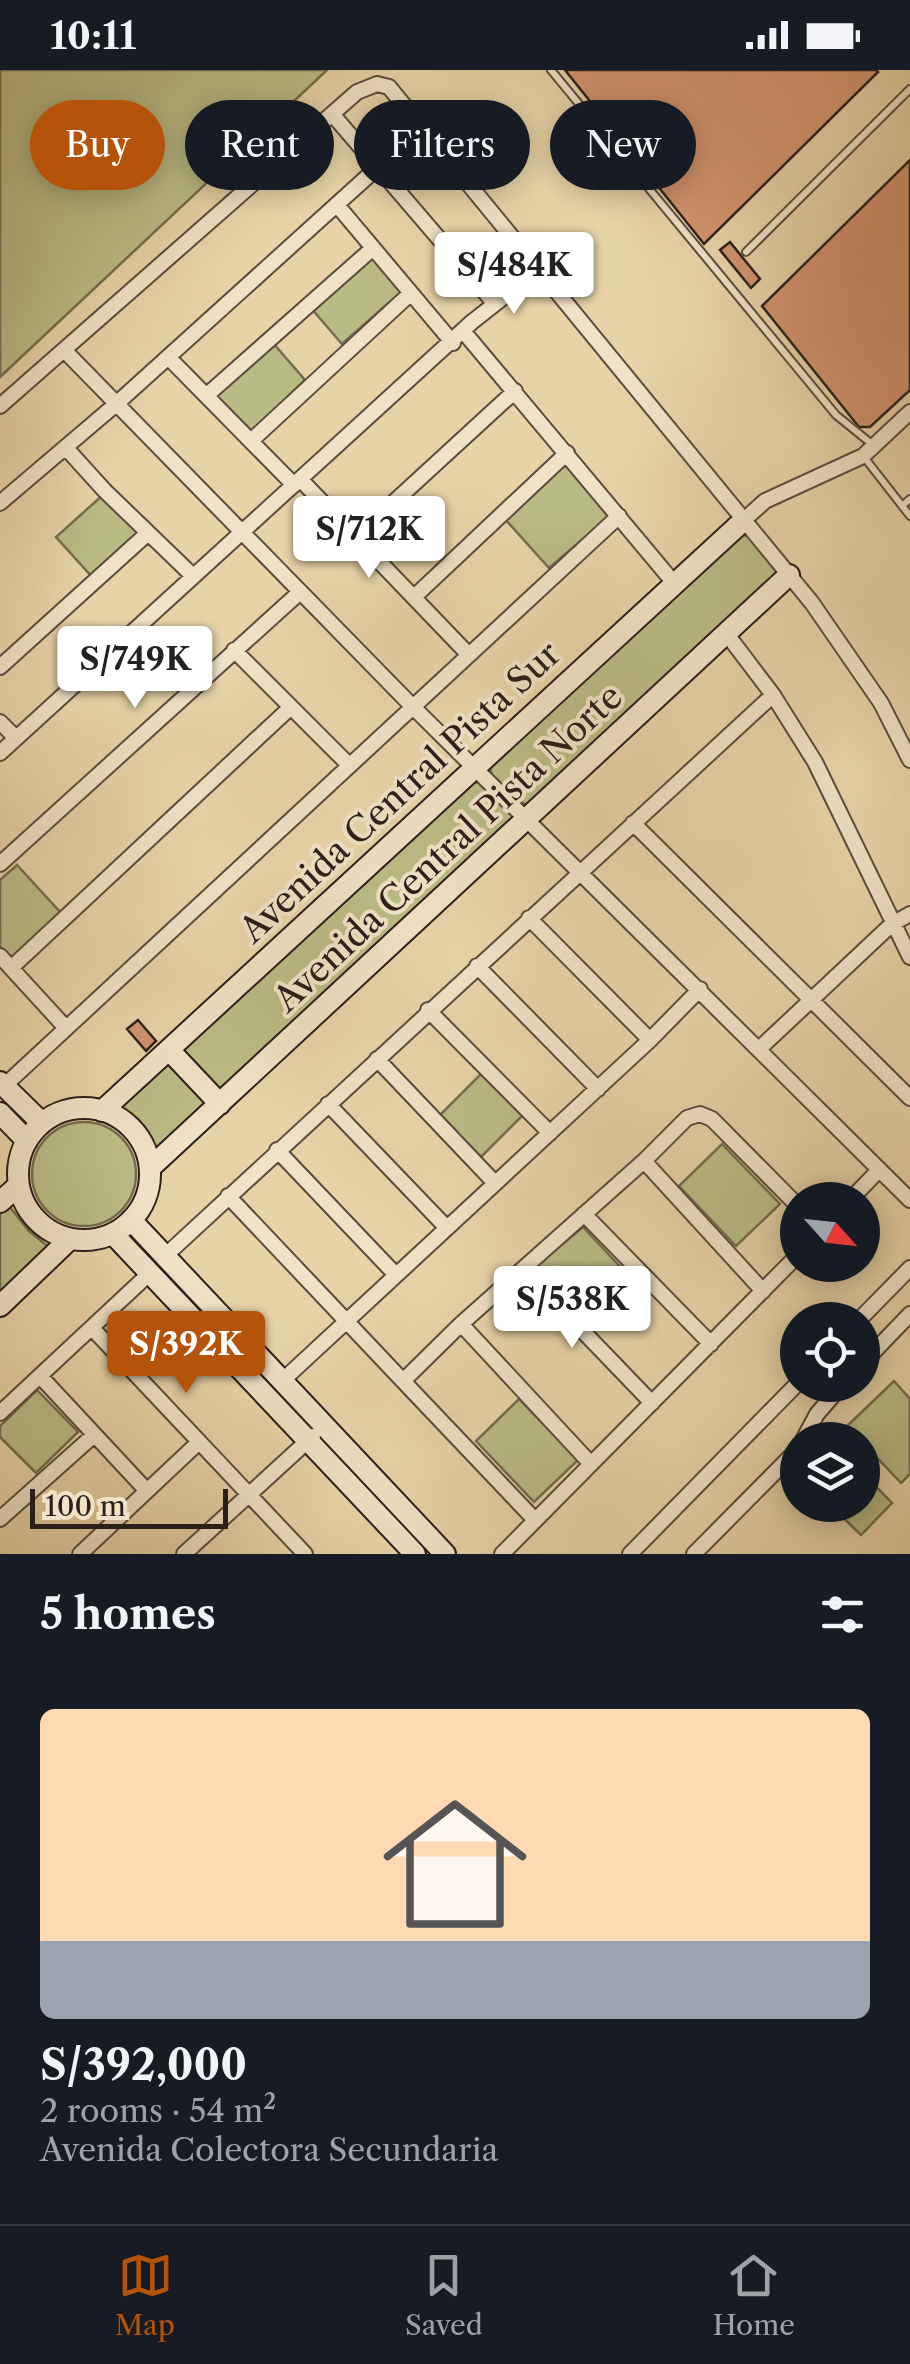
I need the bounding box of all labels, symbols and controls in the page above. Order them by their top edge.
text: 10:11 [50,12,136,59]
chip: Buy [30,100,165,190]
chip: Rent [185,100,334,190]
chip: Filters [354,100,530,190]
chip: New [550,100,696,190]
pin: S/484K [433,232,595,317]
text: S/484K [457,245,571,284]
pin: S/712K [288,496,450,581]
text: S/712K [315,509,423,548]
pin: S/749K [54,626,216,711]
street label: Avenida Central Pista Sur [230,632,569,952]
text: S/749K [79,639,191,678]
street label: Avenida Central Pista Norte [264,675,631,1021]
north arrow [780,1182,880,1282]
map controls [780,1182,880,1522]
pin: S/538K [491,1266,653,1351]
text: S/538K [516,1279,628,1318]
button: locate [780,1302,880,1402]
pin: S/392K [105,1311,267,1396]
text: S/392K [129,1324,243,1363]
button: layers [780,1422,880,1522]
scale bar [30,1484,228,1528]
text: 100 m [45,1489,126,1523]
icon: filters [815,1587,870,1642]
text: 5 homes [40,1588,216,1640]
icon: home [365,1774,545,1954]
text: S/392,000 [40,2039,247,2091]
text: 2 rooms · 54 m² [40,2091,276,2130]
text: Avenida Colectora Secundaria [40,2130,498,2169]
tab: Map [115,2248,175,2342]
tab: Saved [405,2248,483,2342]
tab: Home [713,2248,795,2342]

